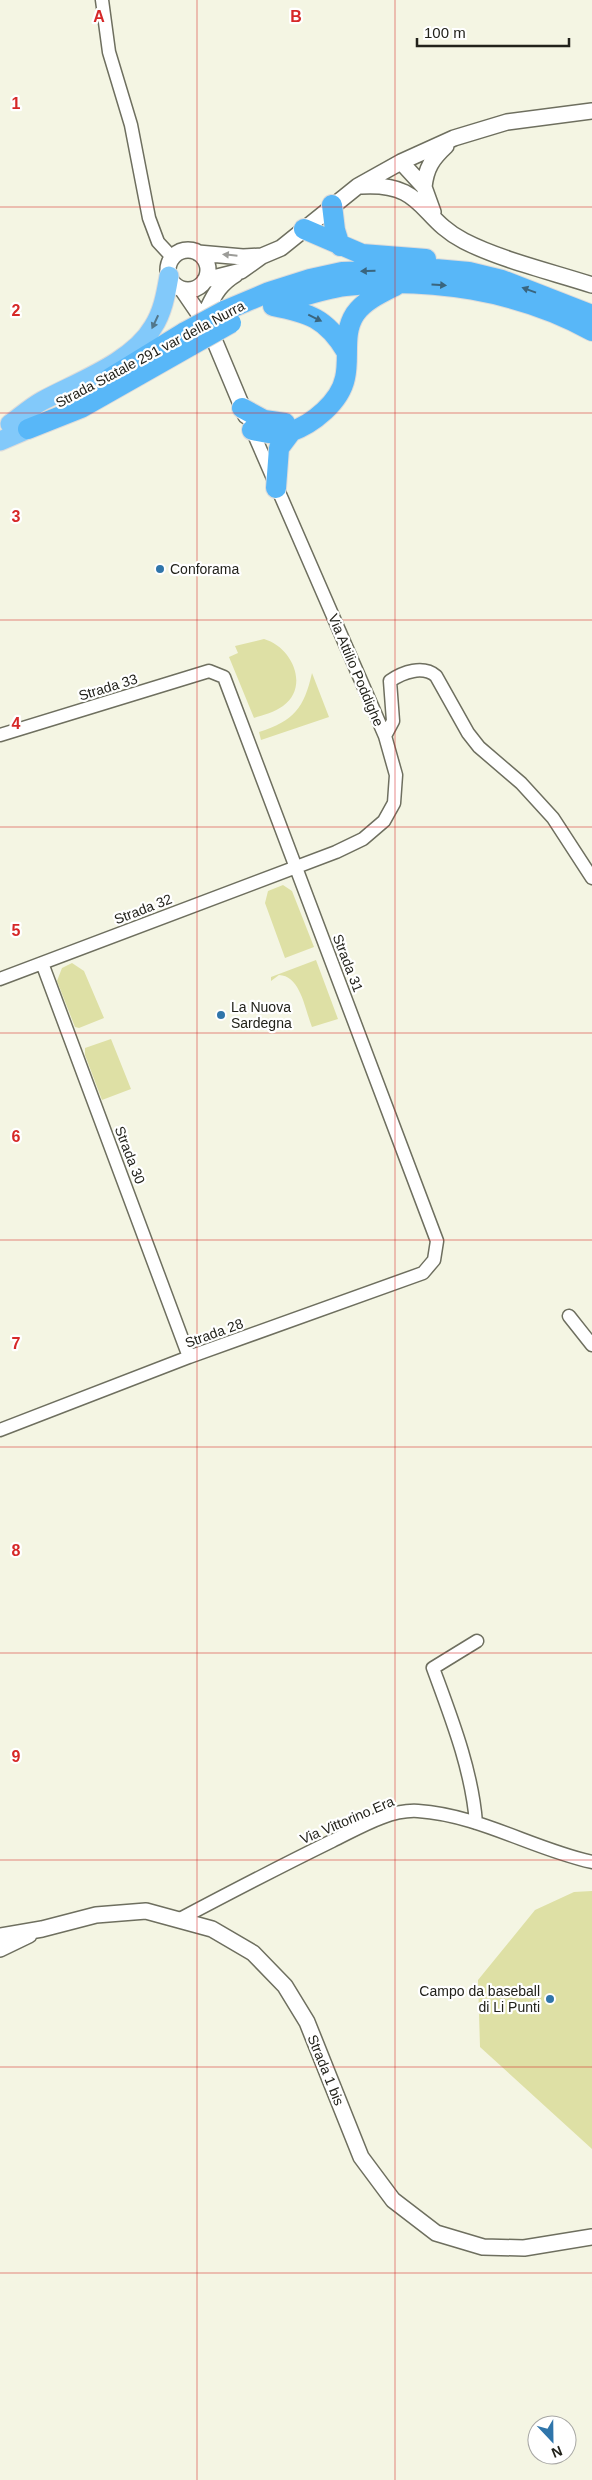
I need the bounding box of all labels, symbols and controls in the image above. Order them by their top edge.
text: A [93,8,105,25]
text: B [290,8,302,25]
scale bar [417,15,570,47]
text: 100 m [424,24,466,41]
text: 1 [12,95,21,112]
one-way arrow [222,251,238,259]
one-way arrow [359,267,375,275]
one-way arrow [431,282,447,290]
one-way arrow [521,286,536,294]
street label: Strada Statale 291 var della Nurra [53,297,247,411]
text: 2 [12,302,21,319]
one-way arrow [308,314,322,322]
one-way arrow [151,315,159,329]
text: 3 [12,508,21,525]
place label: Conforama [170,561,239,577]
marker: Conforama [154,563,166,575]
street label: Via Attilio Poddighe [325,611,387,729]
street label: Strada 33 [77,670,140,704]
text: 4 [12,715,21,732]
street label: Strada 32 [112,891,174,927]
text: 5 [12,922,21,939]
street label: Strada 31 [330,932,366,994]
place label: La Nuova Sardegna [231,999,292,1031]
marker: La Nuova Sardegna [215,1009,227,1021]
street label: Strada 30 [112,1124,148,1186]
text: 6 [12,1128,21,1145]
street label: Strada 28 [183,1315,245,1351]
text: 7 [12,1335,21,1352]
text: 8 [12,1542,21,1559]
text: 9 [12,1748,21,1765]
street label: Via Vittorino Era [298,1793,397,1847]
place label: Campo da baseball di Li Punti [419,1983,540,2015]
marker: Campo da baseball di Li Punti [544,1993,556,2005]
street label: Strada 1 bis [305,2032,347,2108]
north arrow [527,2415,577,2465]
text: N [549,2443,565,2461]

